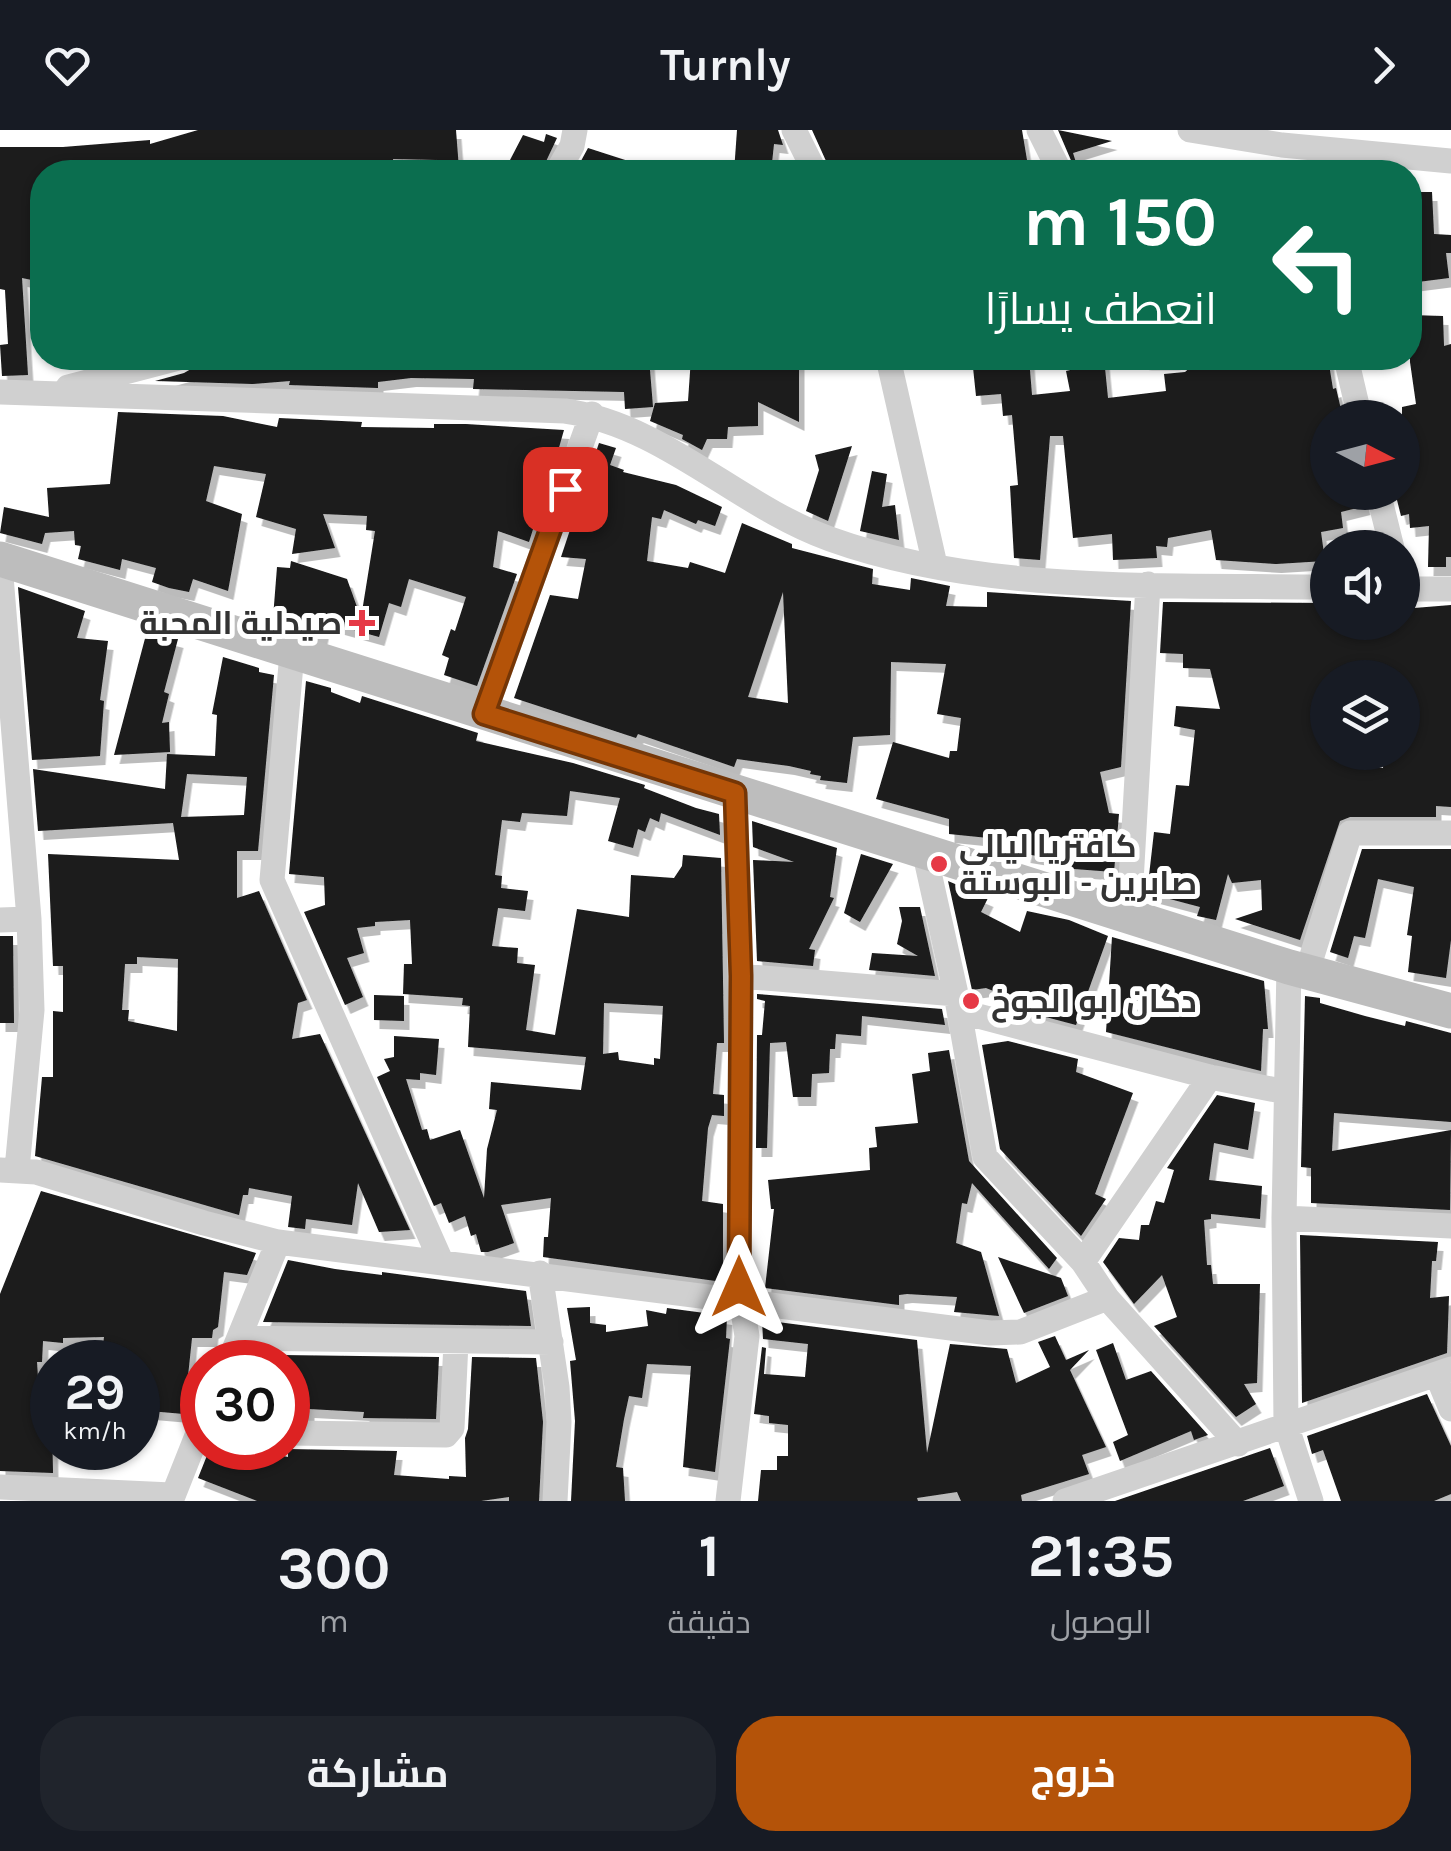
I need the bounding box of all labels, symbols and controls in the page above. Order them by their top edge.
icon: heart [40,38,95,93]
icon: forward [1356,38,1411,93]
text: Turnly [660,39,791,91]
text: 150 m [1023,181,1217,263]
icon: left [1252,200,1382,330]
text: انعطف يسارًا [984,283,1217,335]
north arrow [1310,400,1420,510]
map controls [1310,400,1420,770]
pin [523,447,608,532]
icon: arrive [538,462,593,517]
button: sound [1310,530,1420,640]
place label: صيدلية المحبة [139,605,342,642]
marker: صيدلية المحبة [351,612,373,634]
button: layers [1310,660,1420,770]
place label: كافتريا ليالي صابرين - البوستة [959,828,1197,902]
marker: كافتريا ليالي صابرين - البوستة [928,853,950,875]
place label: دكان ابو الجوخ [991,983,1197,1023]
marker: دكان ابو الجوخ [960,990,982,1012]
position arrow [687,1235,791,1339]
speed limit sign: 30 [180,1340,310,1470]
text: 29 [65,1363,125,1422]
text: km/h [63,1416,127,1445]
text: 1 [698,1521,720,1591]
text: 21:35 [1028,1521,1174,1591]
text: 300 [277,1533,390,1603]
text: m [319,1603,349,1640]
text: دقيقة [667,1604,751,1641]
text: الوصول [1050,1604,1152,1641]
button: مشاركة [40,1716,716,1831]
button: خروج [736,1716,1411,1831]

